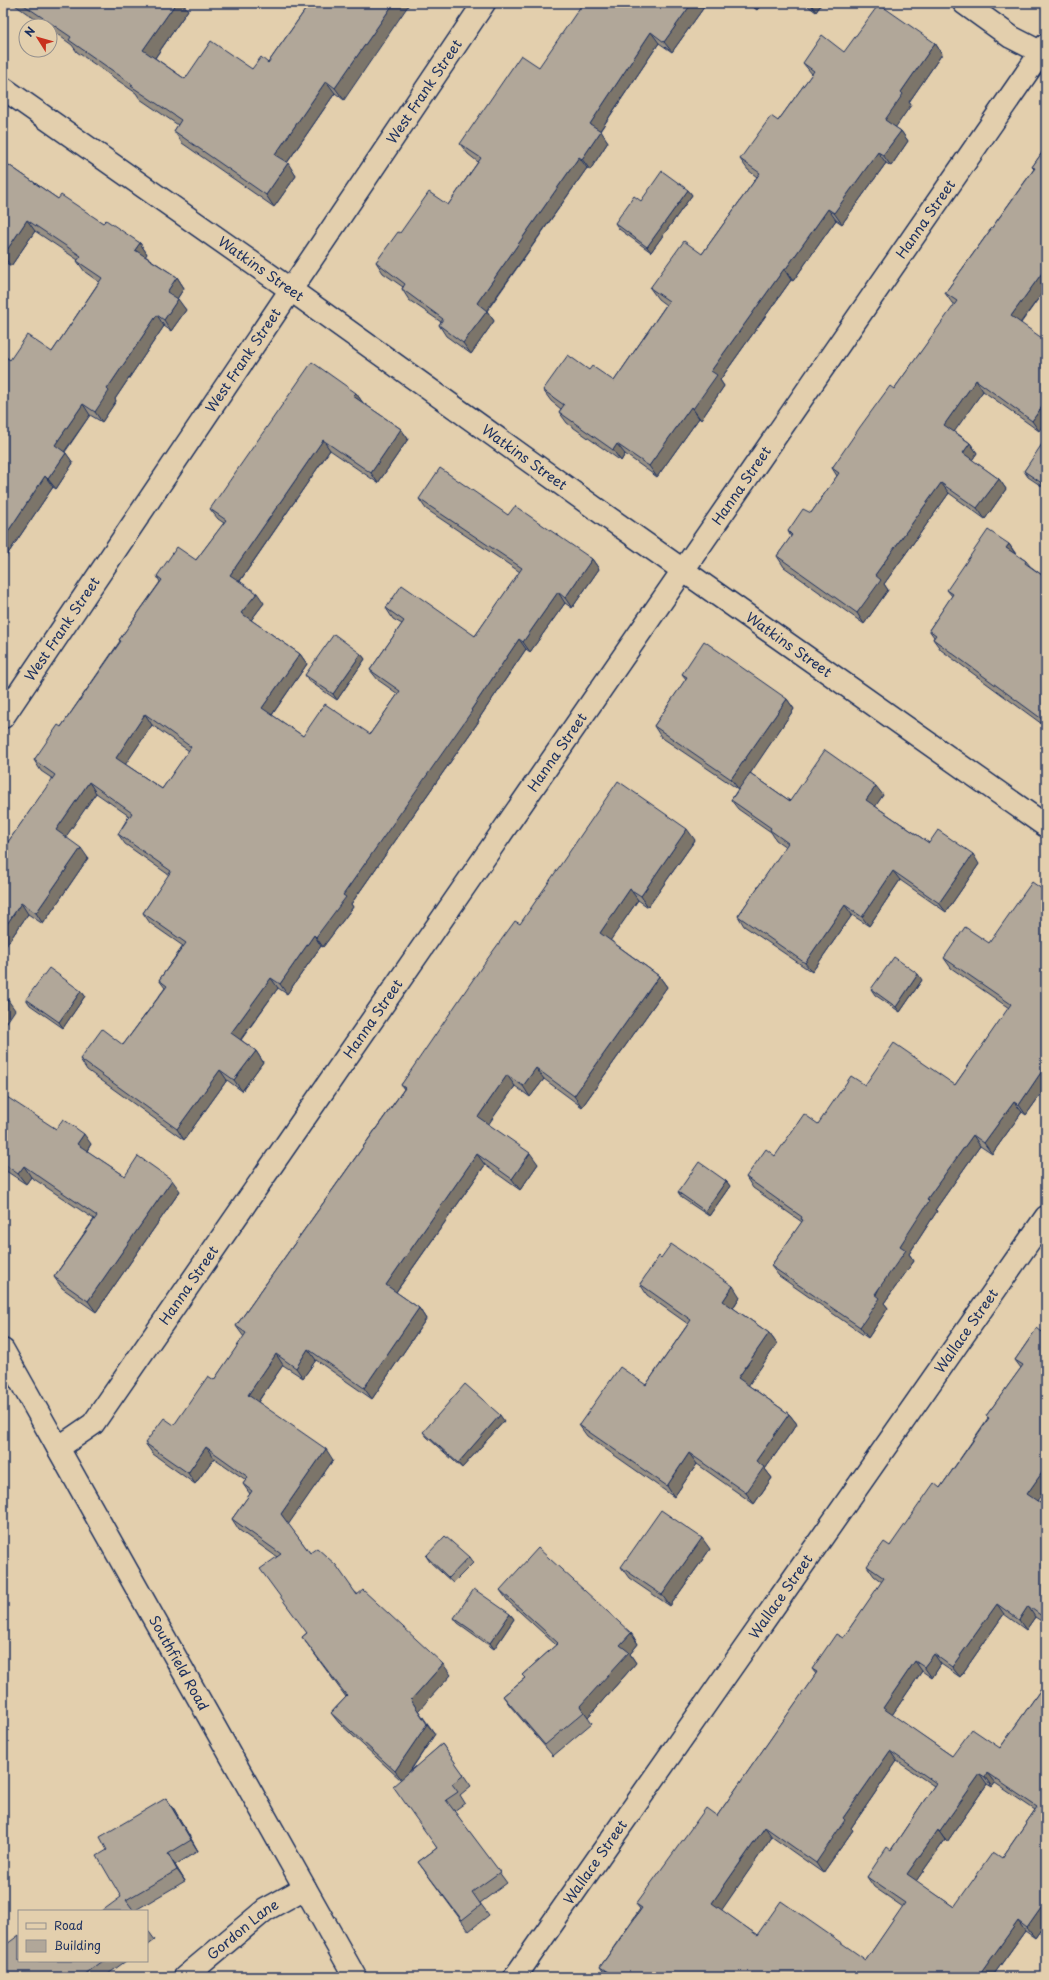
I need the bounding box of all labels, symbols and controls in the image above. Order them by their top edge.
north arrow [18,18,58,58]
text: N [20,23,39,40]
street label: West Frank Street [381,35,467,148]
street label: Hanna Street [890,175,960,263]
street label: Watkins Street [214,231,309,306]
street label: West Frank Street [200,303,286,417]
street label: Watkins Street [478,419,572,495]
street label: Hanna Street [706,441,776,529]
street label: West Frank Street [19,572,105,685]
street label: Watkins Street [742,607,837,682]
street label: Hanna Street [522,708,592,796]
street label: Hanna Street [338,974,408,1062]
street label: Hanna Street [154,1241,223,1329]
street label: Wallace Street [929,1284,1003,1377]
street label: Wallace Street [743,1549,817,1643]
street label: Southfield Road [144,1611,214,1714]
street label: Wallace Street [558,1815,632,1909]
street label: Gordon Lane [202,1893,282,1964]
legend [18,1910,148,1962]
text: Road [54,1916,83,1934]
text: Building [54,1936,101,1954]

